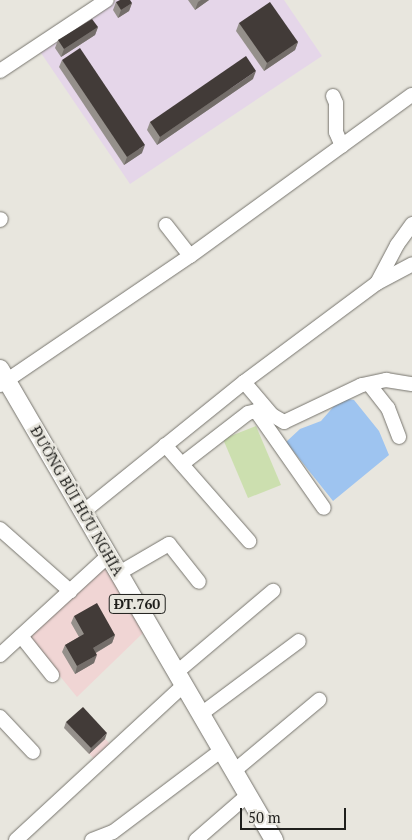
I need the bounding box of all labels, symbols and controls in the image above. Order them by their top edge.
street label: ĐƯỜNG BÙI HỮU NGHĨA [27,423,127,579]
road number: ĐT.760 [108,592,166,616]
scale bar [242,798,348,830]
text: 50 m [248,807,281,827]

